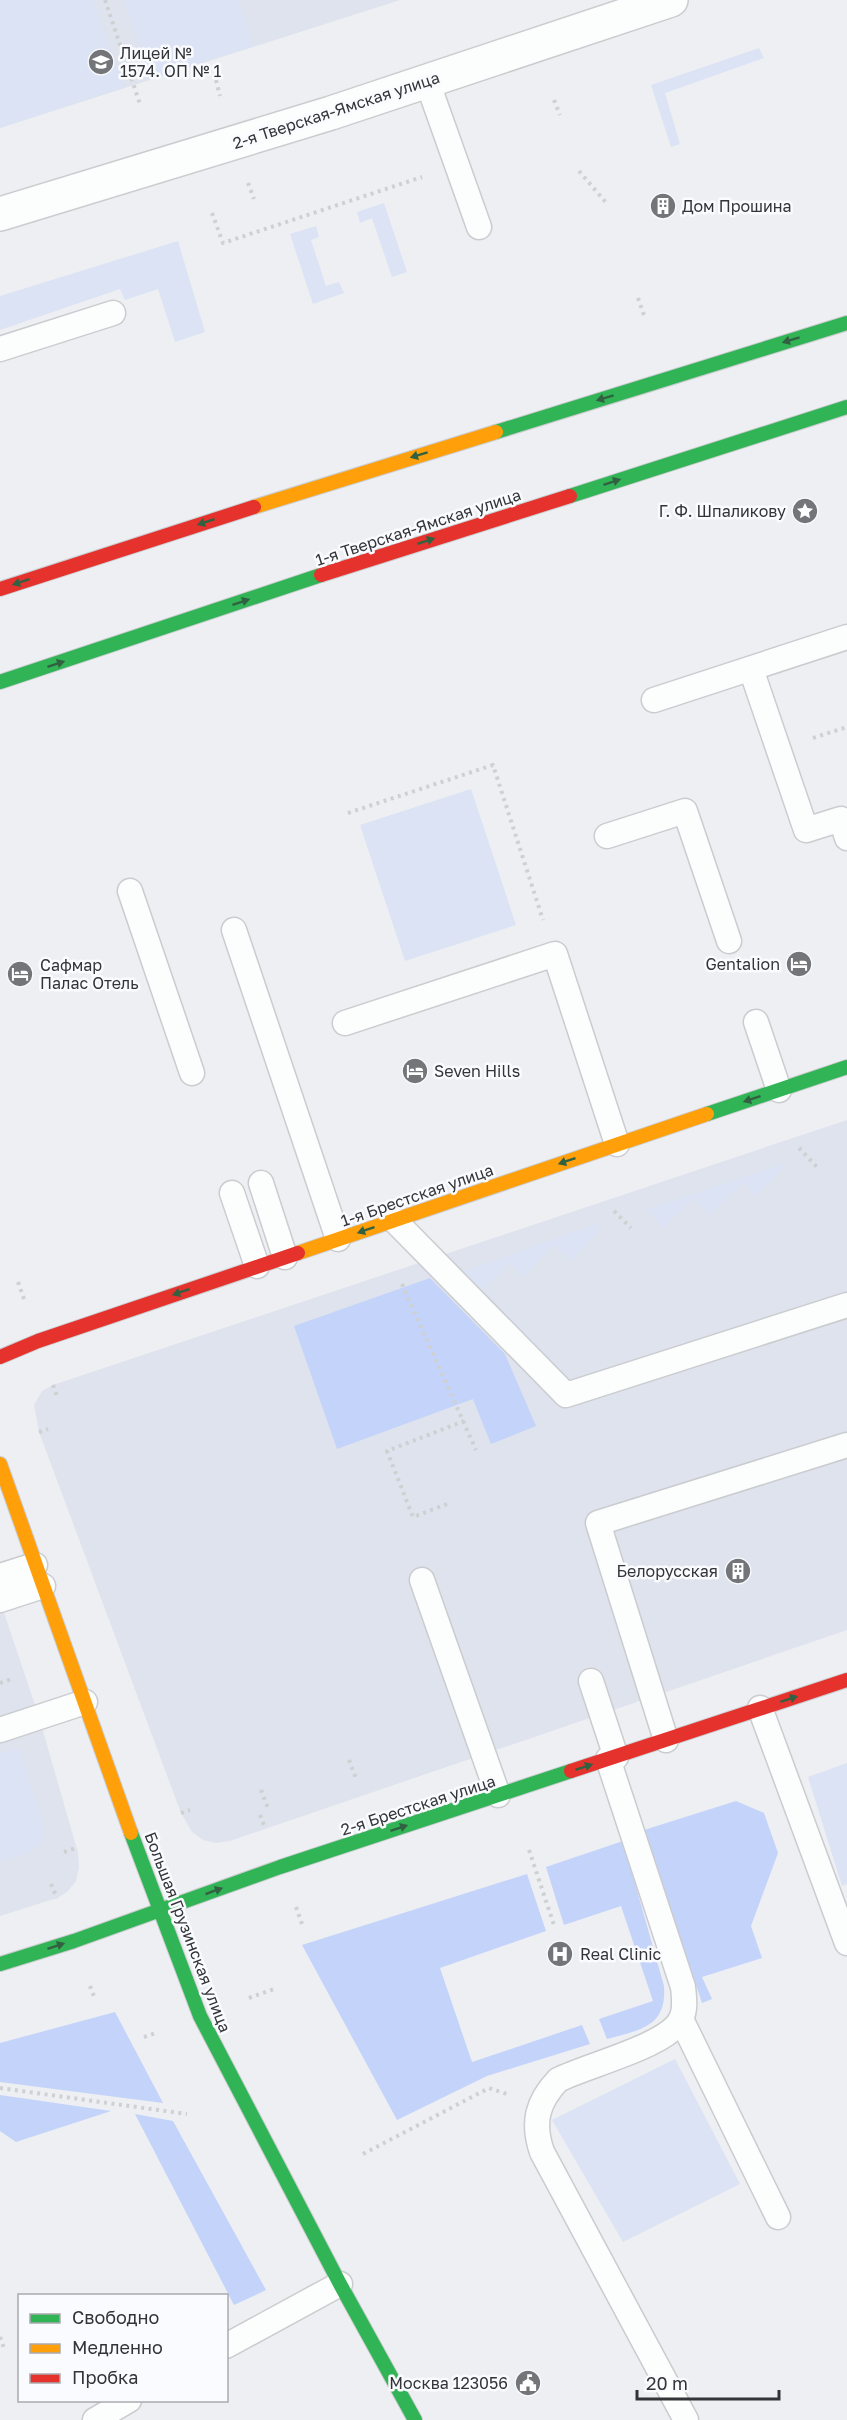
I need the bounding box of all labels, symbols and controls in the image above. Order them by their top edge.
place label: Лицей № 1574. ОП № 1 [120,43,221,81]
school or university icon: Лицей № 1574. ОП № 1 [86,47,116,77]
street label: 2-я Тверская-Ямская улица [230,67,442,153]
building icon: Дом Прошина [648,191,678,221]
place label: Дом Прошина [682,196,792,216]
one-way arrow [782,336,800,345]
one-way arrow [596,393,614,403]
one-way arrow [410,451,428,460]
one-way arrow [603,477,621,486]
street label: 1-я Тверская-Ямская улица [313,484,523,570]
place icon: Г. Ф. Шпаликову [790,496,820,526]
place label: Г. Ф. Шпаликову [659,501,786,521]
one-way arrow [197,518,215,527]
one-way arrow [417,536,435,546]
one-way arrow [12,578,30,588]
one-way arrow [232,597,250,606]
one-way arrow [47,658,65,668]
hotel icon: Gentalion [784,949,814,979]
place label: Gentalion [705,954,780,974]
place label: Сафмар Палас Отель [40,955,139,993]
hotel icon: Сафмар Палас Отель [5,959,35,989]
hotel icon: Seven Hills [400,1056,430,1086]
place label: Seven Hills [434,1061,520,1081]
one-way arrow [743,1095,761,1105]
one-way arrow [558,1157,576,1167]
street label: 1-я Брестская улица [338,1160,496,1230]
one-way arrow [357,1225,375,1235]
one-way arrow [172,1288,190,1298]
building icon: Белорусская [723,1556,753,1586]
place label: Белорусская [616,1561,718,1581]
one-way arrow [780,1694,798,1703]
one-way arrow [575,1762,593,1771]
street label: 2-я Брестская улица [338,1771,498,1839]
one-way arrow [390,1823,408,1832]
street label: Большая Грузинская улица [140,1829,236,2035]
one-way arrow [205,1885,223,1895]
hospital icon: Real Clinic [545,1939,575,1969]
one-way arrow [47,1941,65,1951]
place label: Real Clinic [580,1944,662,1964]
legend [18,2294,228,2402]
text: Свободно [72,2306,159,2328]
text: Медленно [72,2336,163,2358]
scale bar [637,2363,780,2401]
text: Пробка [72,2366,138,2388]
public building icon: Москва 123056 [513,2368,543,2398]
text: 20 m [646,2372,688,2394]
place label: Москва 123056 [389,2373,508,2393]

